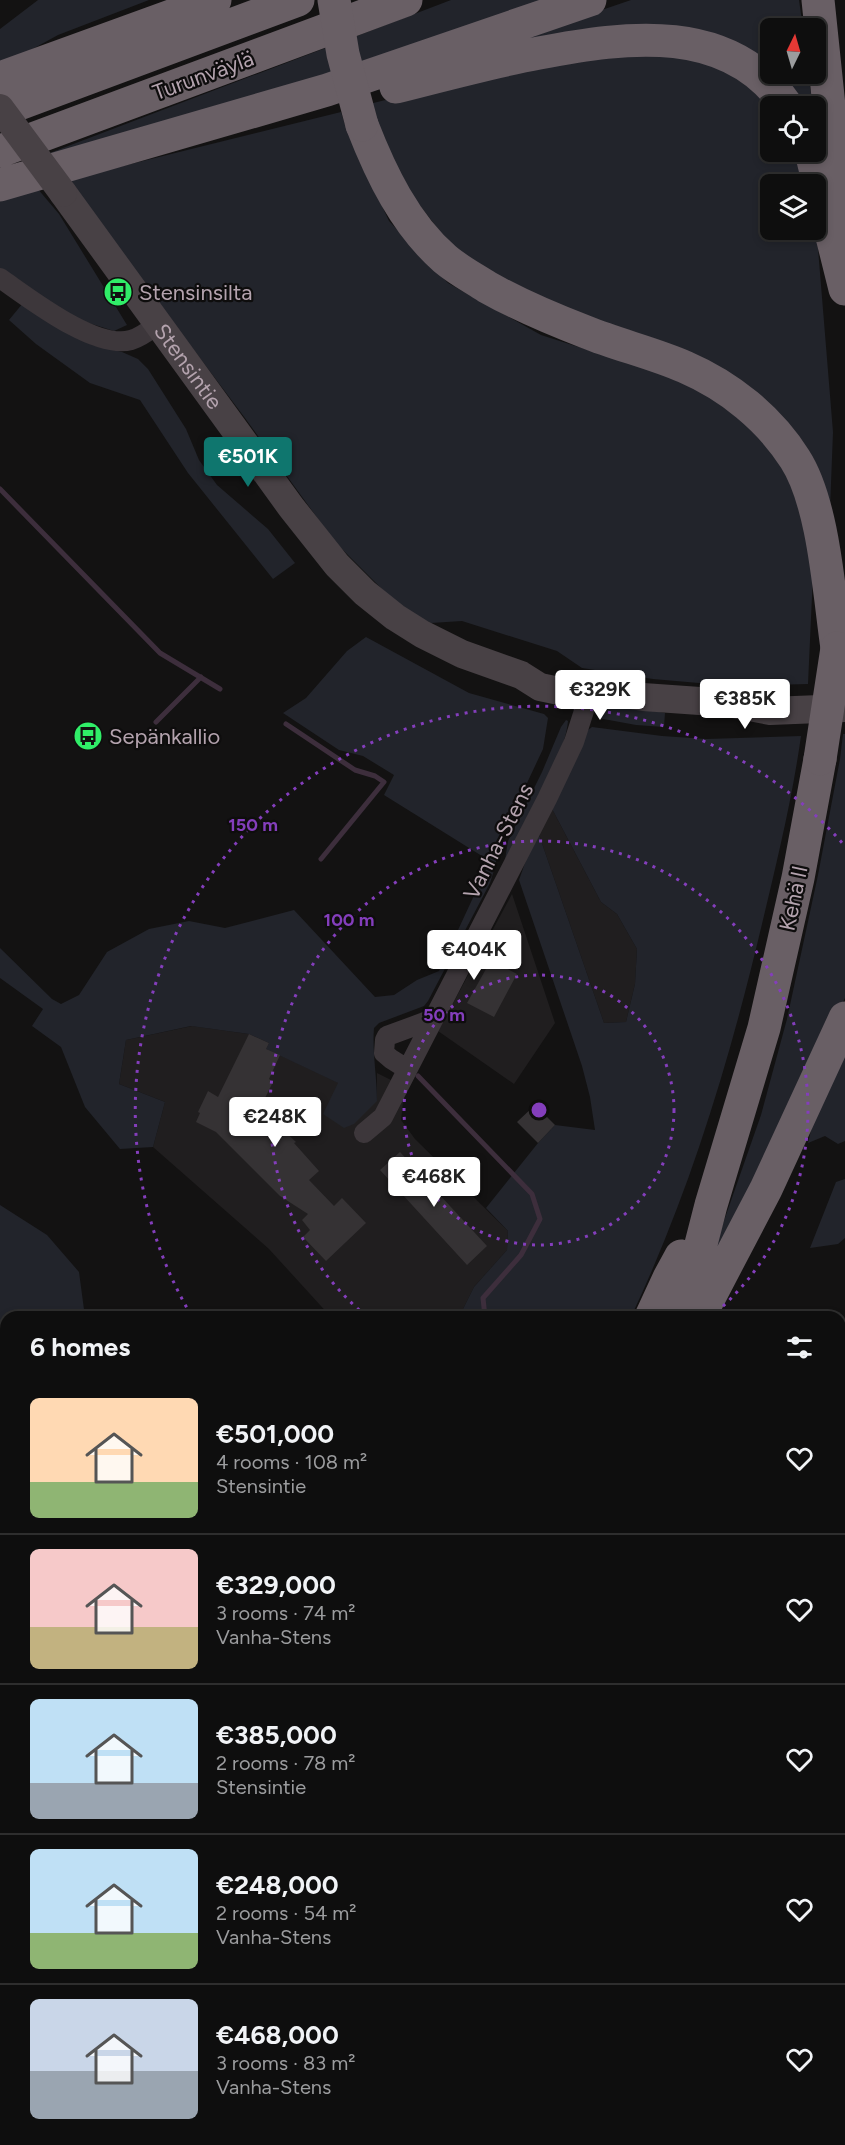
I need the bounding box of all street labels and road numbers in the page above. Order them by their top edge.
street label: Turunväylä [149,45,257,106]
street label: Stensintie [148,318,228,415]
street label: Vanha-Stens [458,779,539,904]
street label: Kehä II [773,863,814,933]

